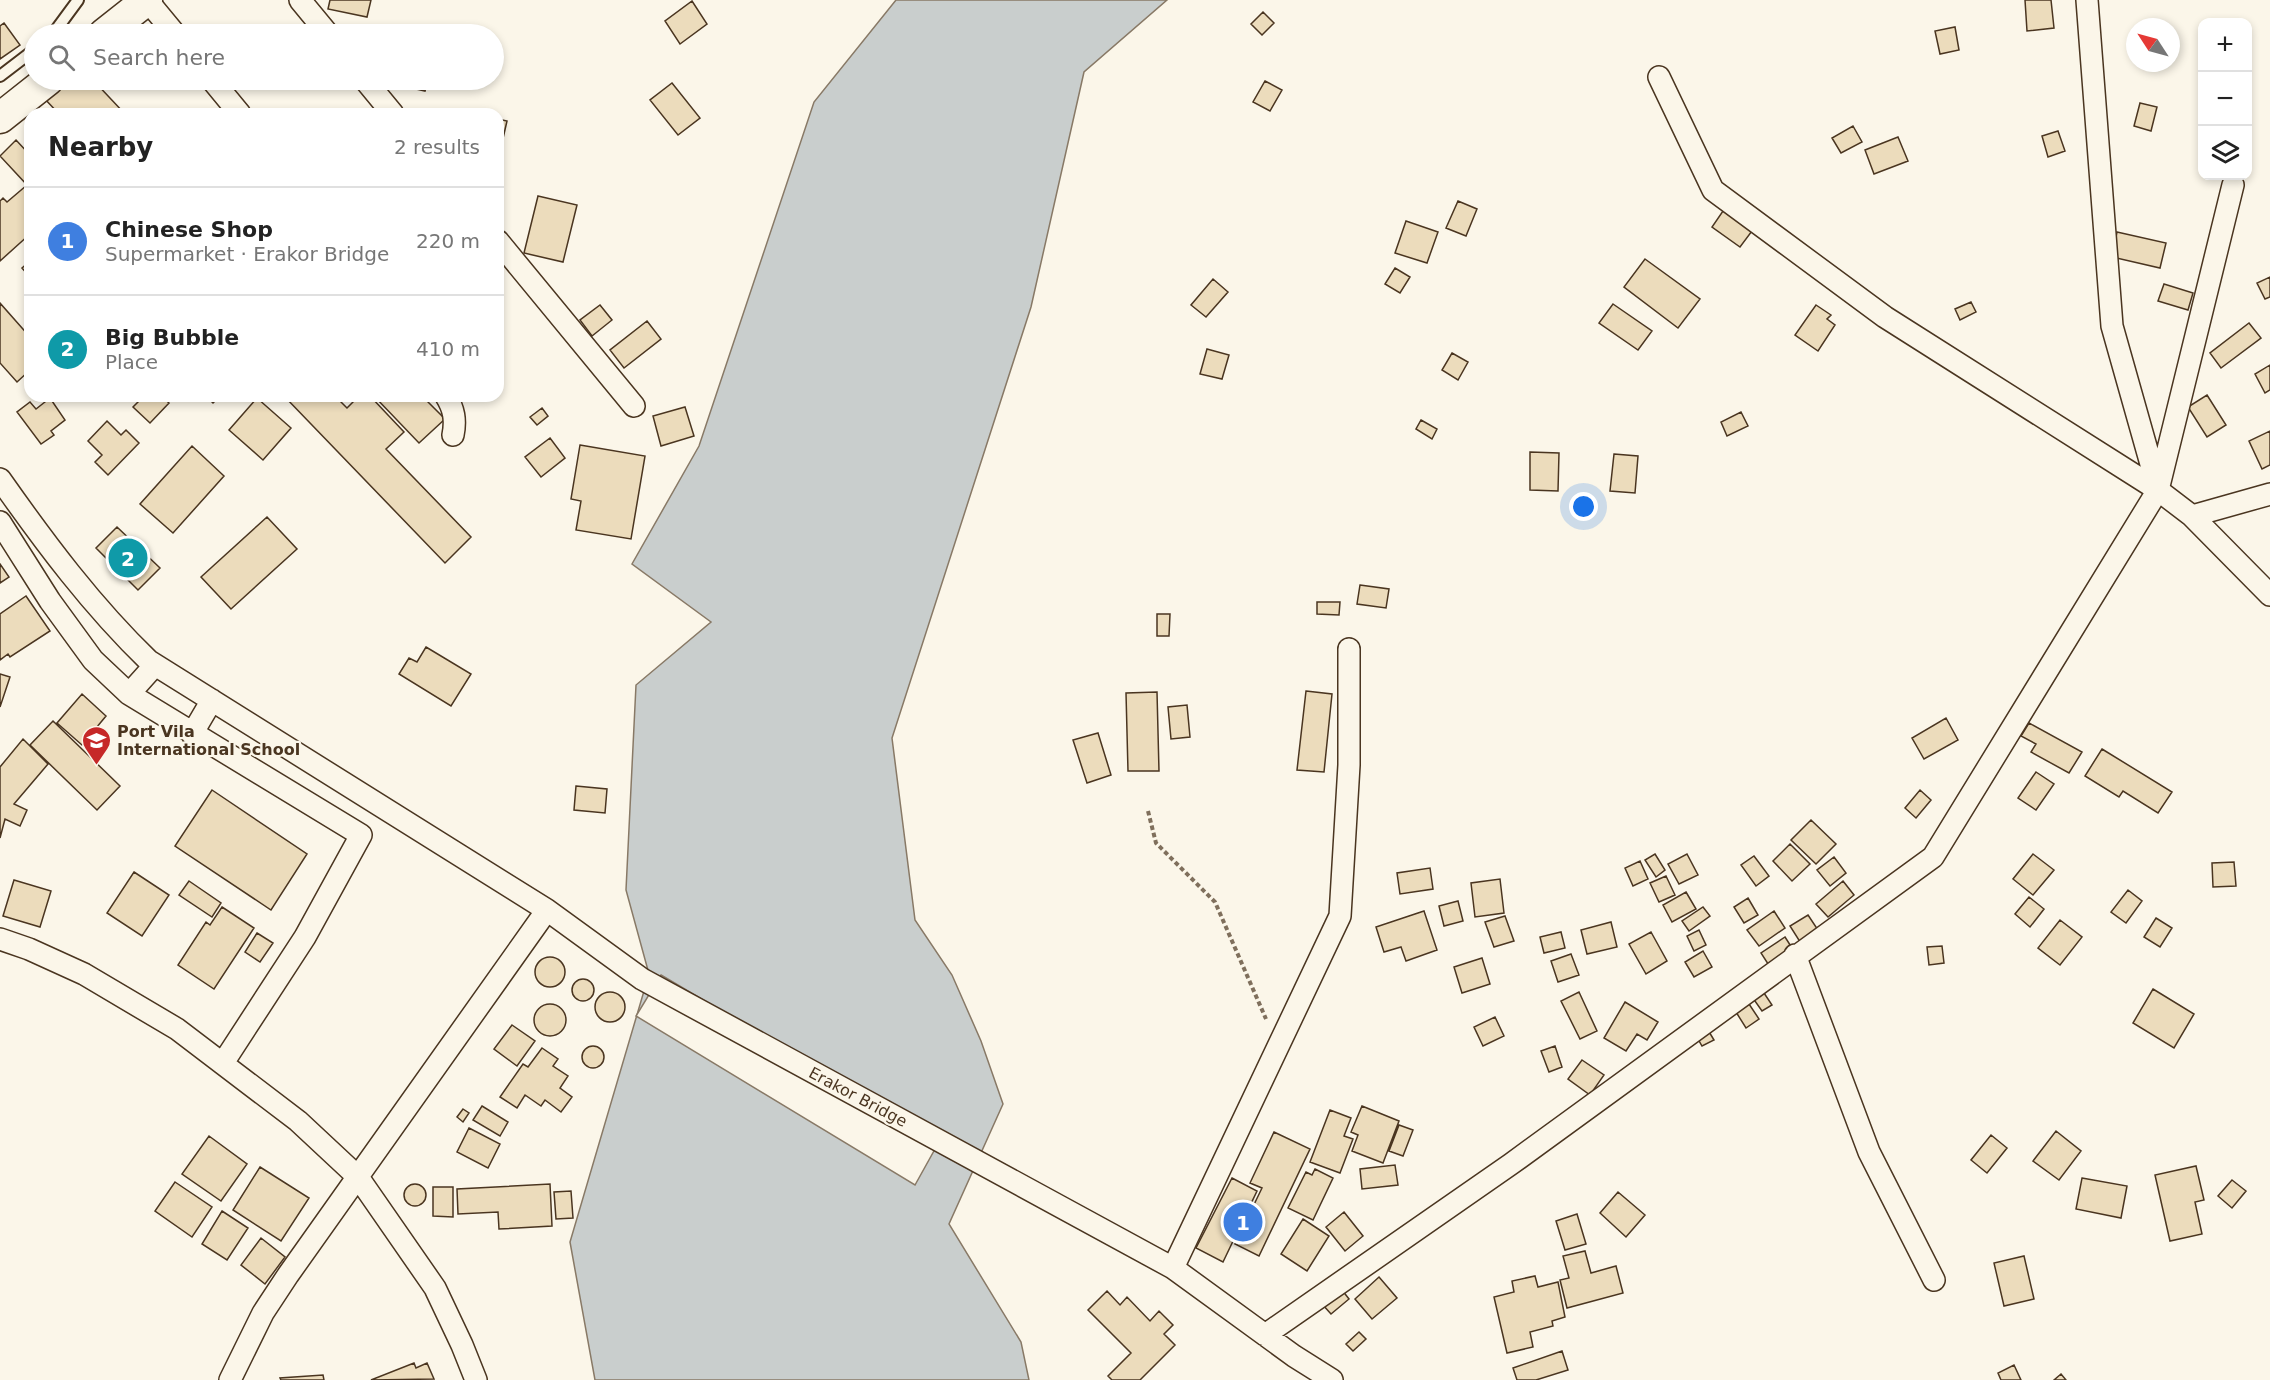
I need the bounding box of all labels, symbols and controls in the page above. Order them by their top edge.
north arrow [2126,18,2180,72]
map controls [2198,18,2252,180]
button: + [2198,18,2252,72]
search box [24,24,504,90]
icon: search [45,41,78,74]
text: Search here [93,45,225,70]
button: − [2198,72,2252,126]
button: layers [2198,126,2252,180]
text: Nearby [48,132,153,162]
text: 2 results [394,135,480,159]
text: Chinese Shop [105,217,273,242]
text: 1 [61,229,74,253]
text: 220 m [416,229,480,253]
text: Supermarket · Erakor Bridge [105,242,389,266]
text: Big Bubble [105,325,239,350]
text: 2 [61,337,74,361]
text: 410 m [416,337,480,361]
text: Place [105,350,158,374]
your location [1569,492,1598,521]
pin: 2 [108,536,148,580]
place label: Port Vila International School [117,722,300,759]
school or university icon: Port Vila International School [80,724,112,766]
street label: Erakor Bridge [806,1063,910,1131]
pin: 1 [1224,1200,1262,1244]

